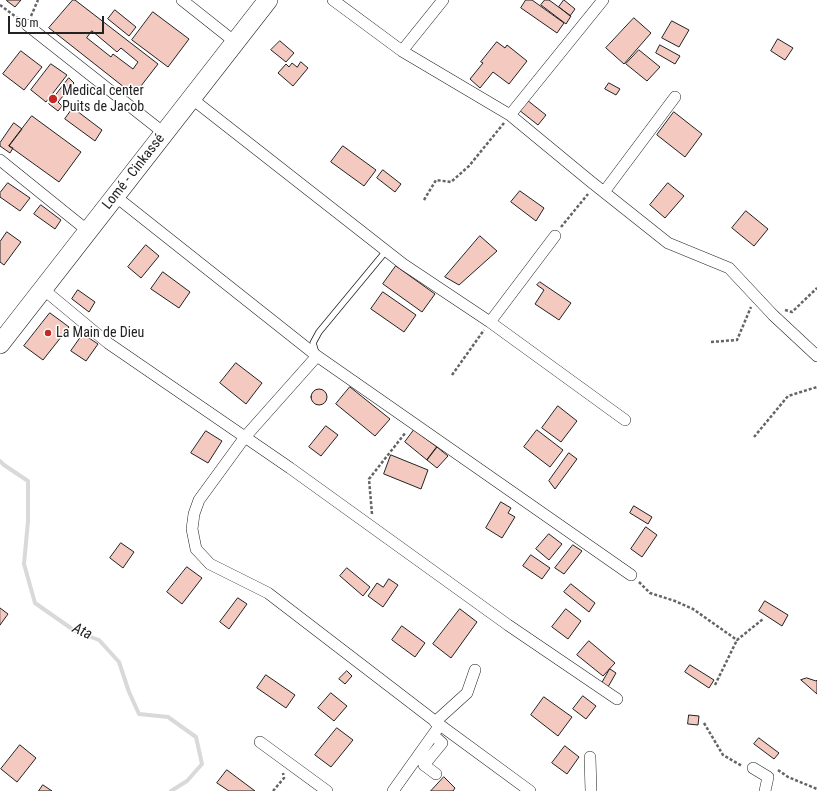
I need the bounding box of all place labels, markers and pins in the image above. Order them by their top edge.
place label: Medical center Puits de Jacob [62,83,144,116]
marker: Medical center Puits de Jacob [47,93,59,105]
place label: La Main de Dieu [56,325,144,341]
marker: La Main de Dieu [43,328,53,338]

